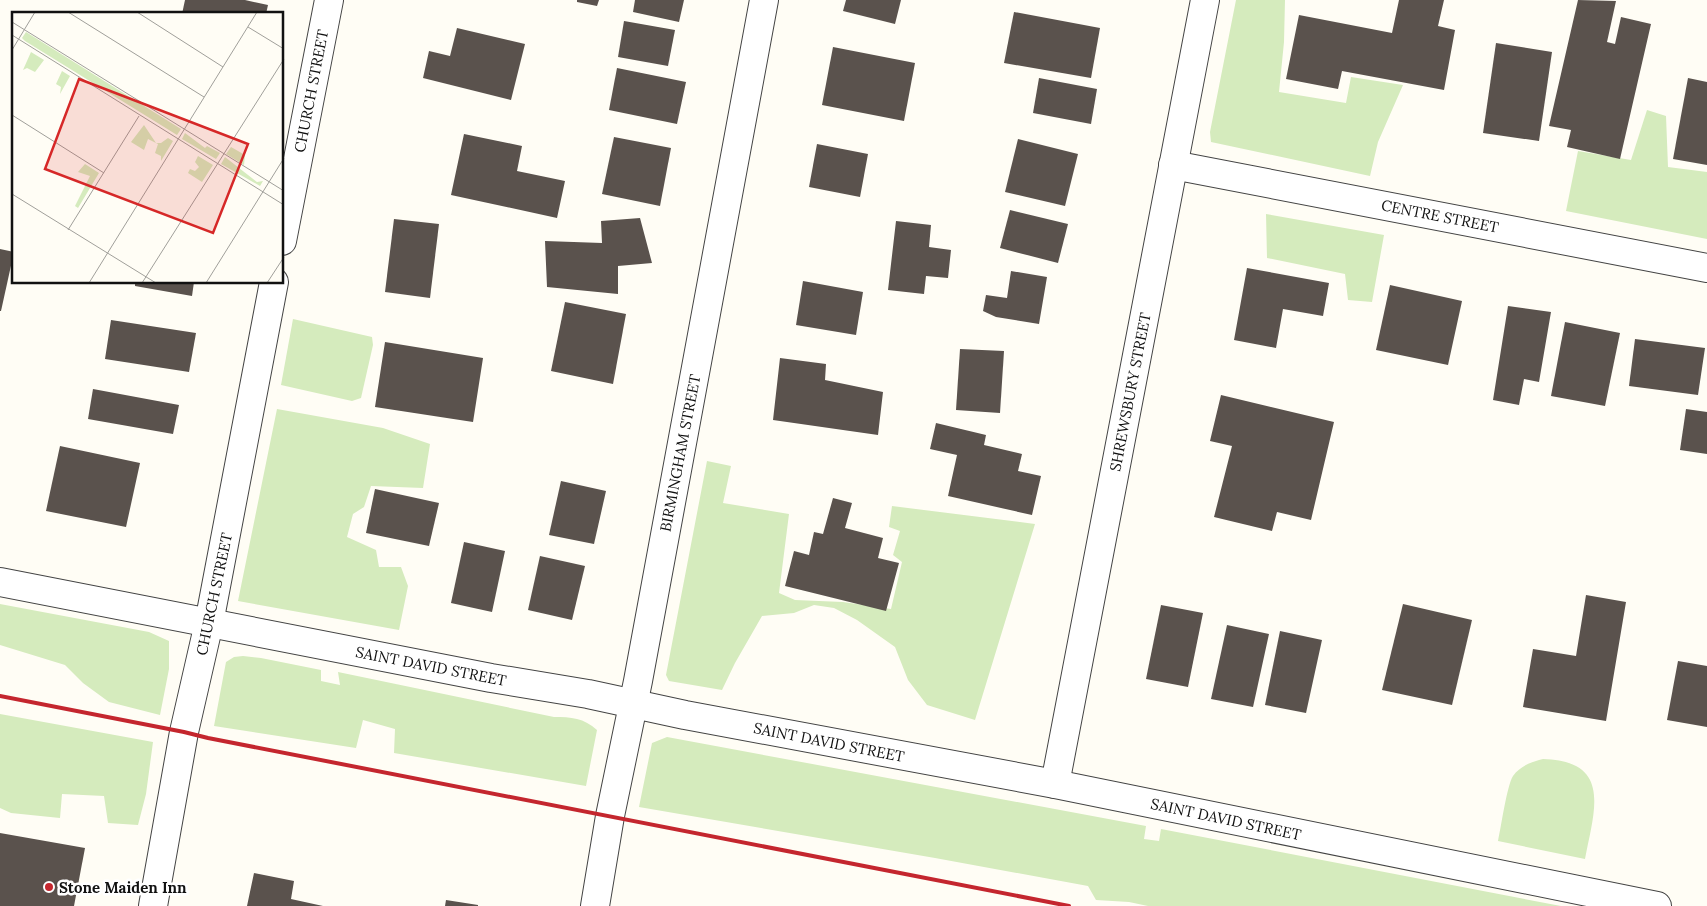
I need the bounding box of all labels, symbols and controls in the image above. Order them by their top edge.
inset map [12,12,284,284]
street label: CHURCH STREET [290,28,332,154]
street label: CENTRE STREET [1380,195,1501,237]
street label: SHREWSBURY STREET [1105,311,1155,473]
street label: BIRMINGHAM STREET [655,372,705,533]
street label: CHURCH STREET [192,531,236,657]
street label: SAINT DAVID STREET [354,642,508,690]
street label: SAINT DAVID STREET [752,718,906,766]
street label: SAINT DAVID STREET [1149,794,1303,844]
place label: Stone Maiden Inn [59,878,187,897]
marker: Stone Maiden Inn [43,881,55,893]

